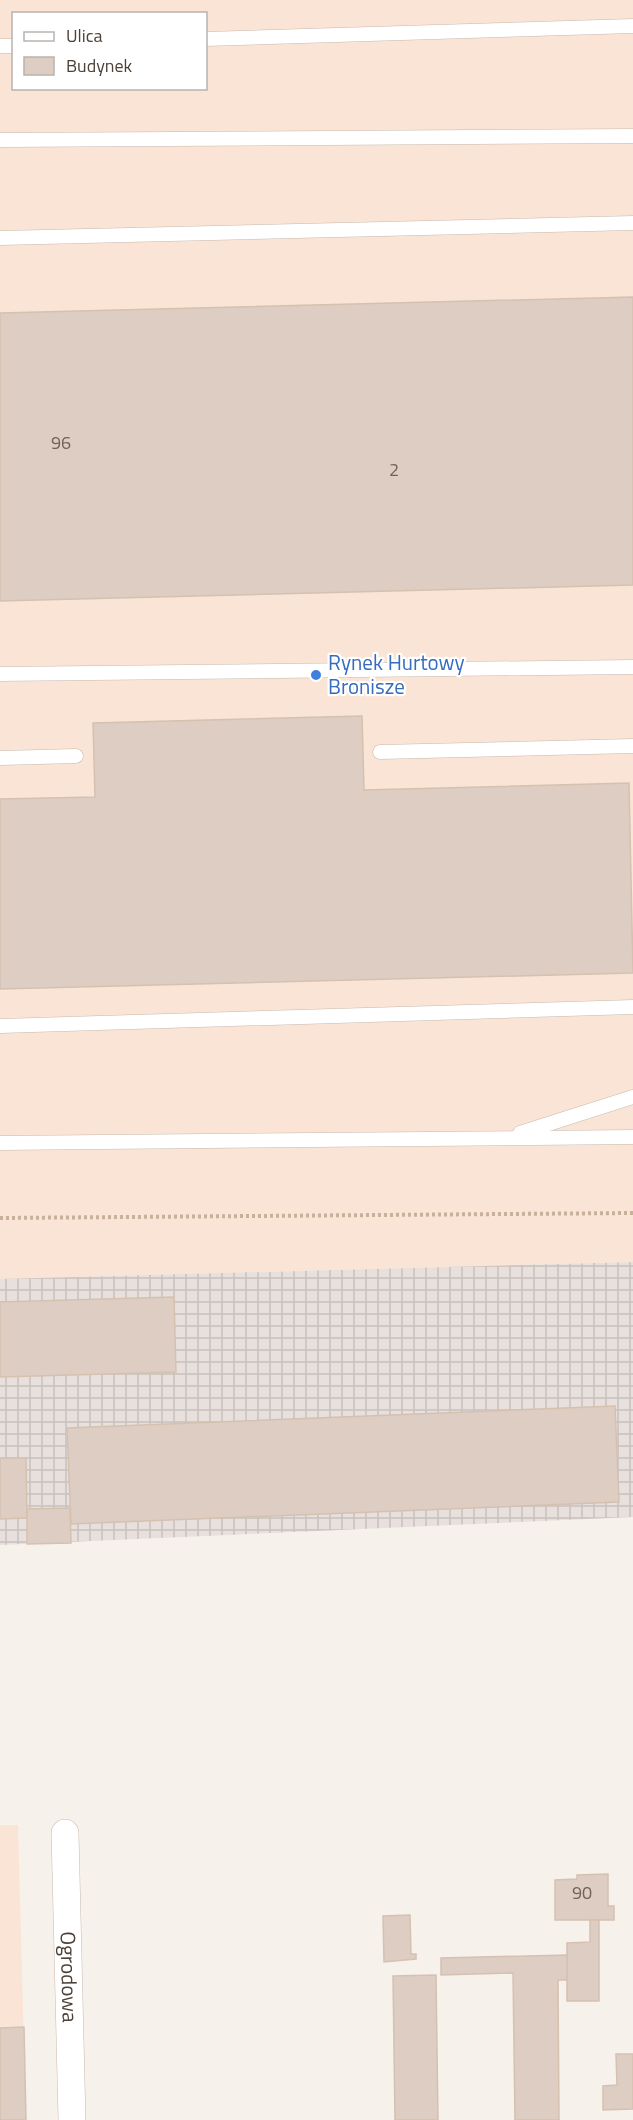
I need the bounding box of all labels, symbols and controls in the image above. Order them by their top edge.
legend [12,12,207,90]
text: Ulica [66,22,103,49]
text: Budynek [66,52,133,79]
house number: 96 [51,429,71,456]
house number: 2 [389,456,399,483]
place label: Rynek Hurtowy Bronisze [328,646,465,702]
marker: Rynek Hurtowy Bronisze [309,668,323,682]
house number: 90 [572,1879,592,1906]
street label: Ogrodowa [52,1931,87,2023]

